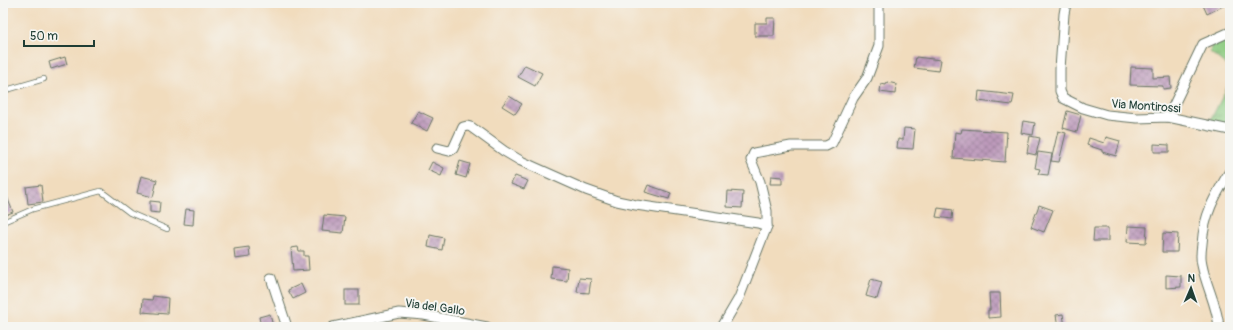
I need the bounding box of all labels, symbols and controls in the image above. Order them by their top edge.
scale bar [24,22,94,48]
text: 50 m [30,29,58,44]
street label: Via Montirossi [1111,97,1181,116]
north arrow [1171,268,1211,308]
text: N [1187,272,1196,285]
street label: Via del Gallo [404,296,467,319]

